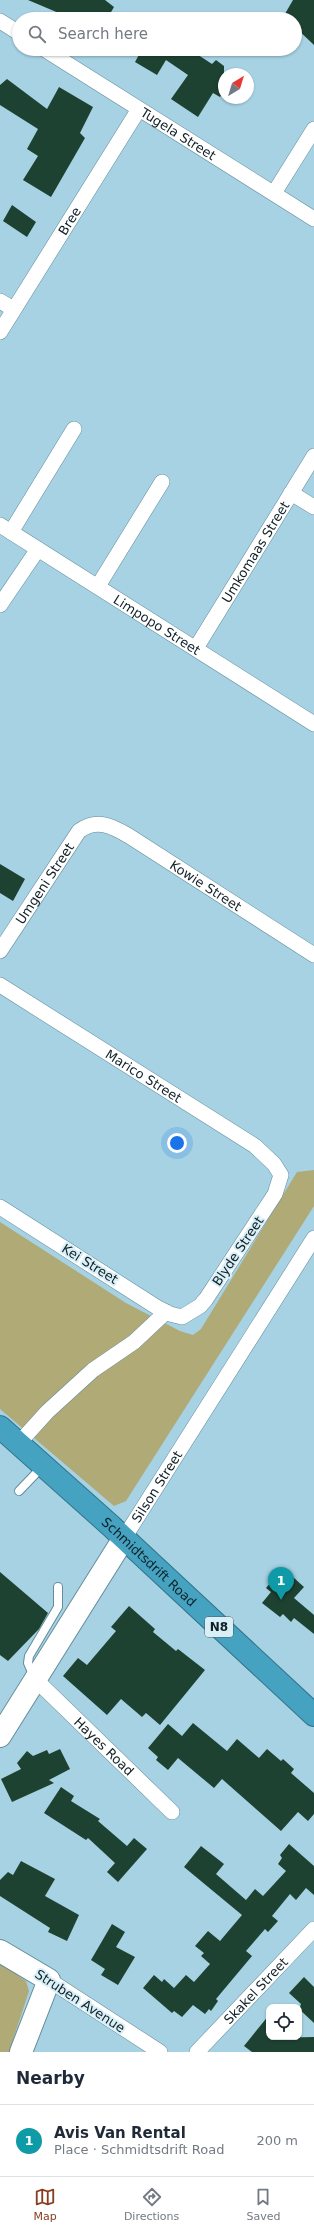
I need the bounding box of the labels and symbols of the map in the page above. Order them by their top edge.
north arrow [218,68,254,104]
street label: Tugela Street [137,104,219,163]
street label: Bree [55,204,84,238]
street label: Umkomaas Street [218,498,292,605]
street label: Limpopo Street [111,592,203,658]
street label: Umgeni Street [12,840,77,927]
street label: Kowie Street [167,857,244,914]
street label: Marico Street [103,1046,185,1105]
your location [167,1133,187,1153]
street label: Blyde Street [209,1214,267,1288]
street label: Kei Street [59,1241,121,1287]
street label: Silson Street [128,1448,185,1525]
street label: Schmidtsdrift Road [99,1514,200,1609]
pin: 1 [268,1567,294,1600]
road number: N8 [205,1617,233,1637]
street label: Hayes Road [71,1714,137,1778]
street label: Skakel Street [221,1954,291,2027]
street label: Struben Avenue [32,1966,128,2036]

